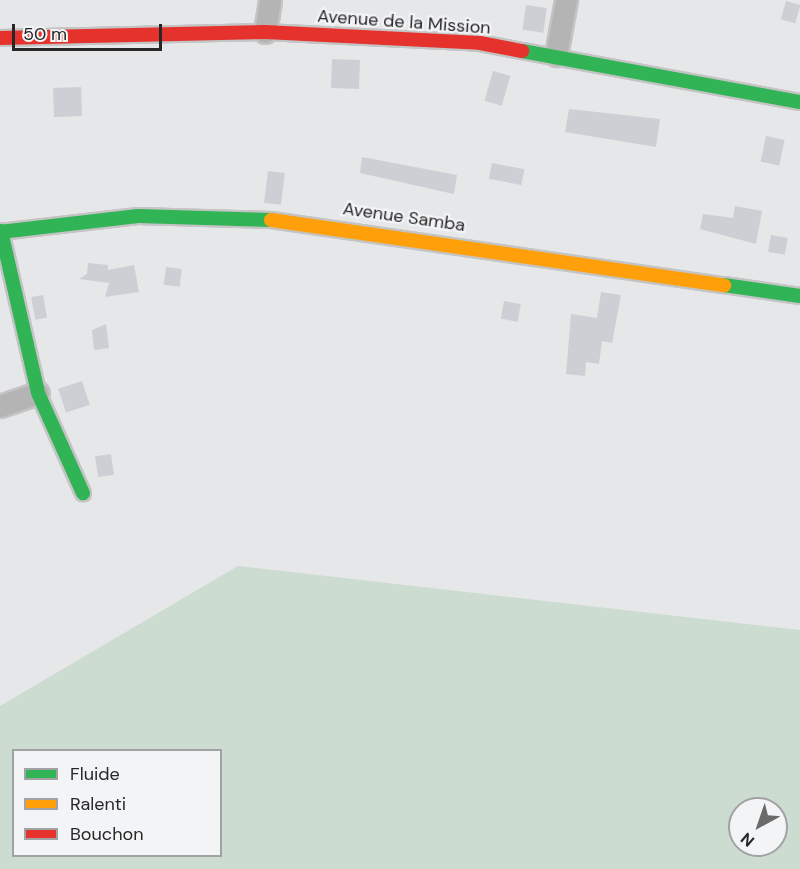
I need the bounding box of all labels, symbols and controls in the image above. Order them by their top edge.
street label: Avenue de la Mission [317,5,491,39]
scale bar [15,12,165,50]
text: 50 m [23,22,67,46]
street label: Avenue Samba [341,198,467,236]
legend [12,749,222,857]
text: Fluide [70,762,120,786]
text: Ralenti [70,792,126,816]
north arrow [728,797,788,857]
text: Bouchon [70,822,144,846]
text: N [736,828,759,851]

